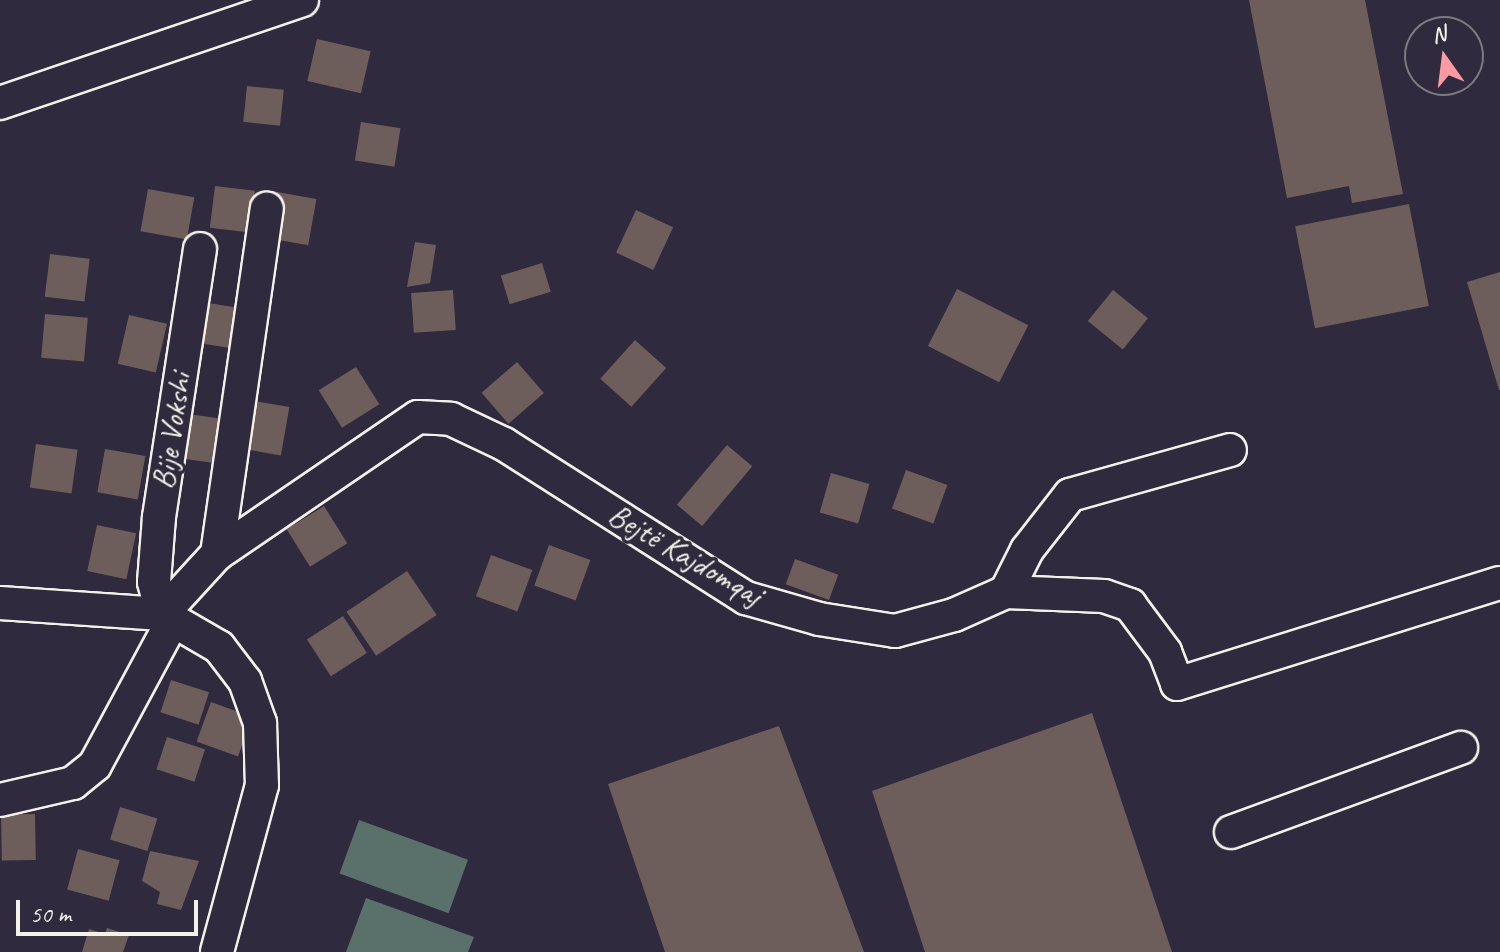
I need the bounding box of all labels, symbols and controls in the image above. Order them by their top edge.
north arrow [1404,16,1484,96]
text: N [1429,19,1449,50]
street label: Bije Vokshi [144,370,200,492]
street label: Bejtë Kajdomqaj [601,496,769,614]
scale bar [20,884,202,934]
text: 50 m [30,899,71,929]

